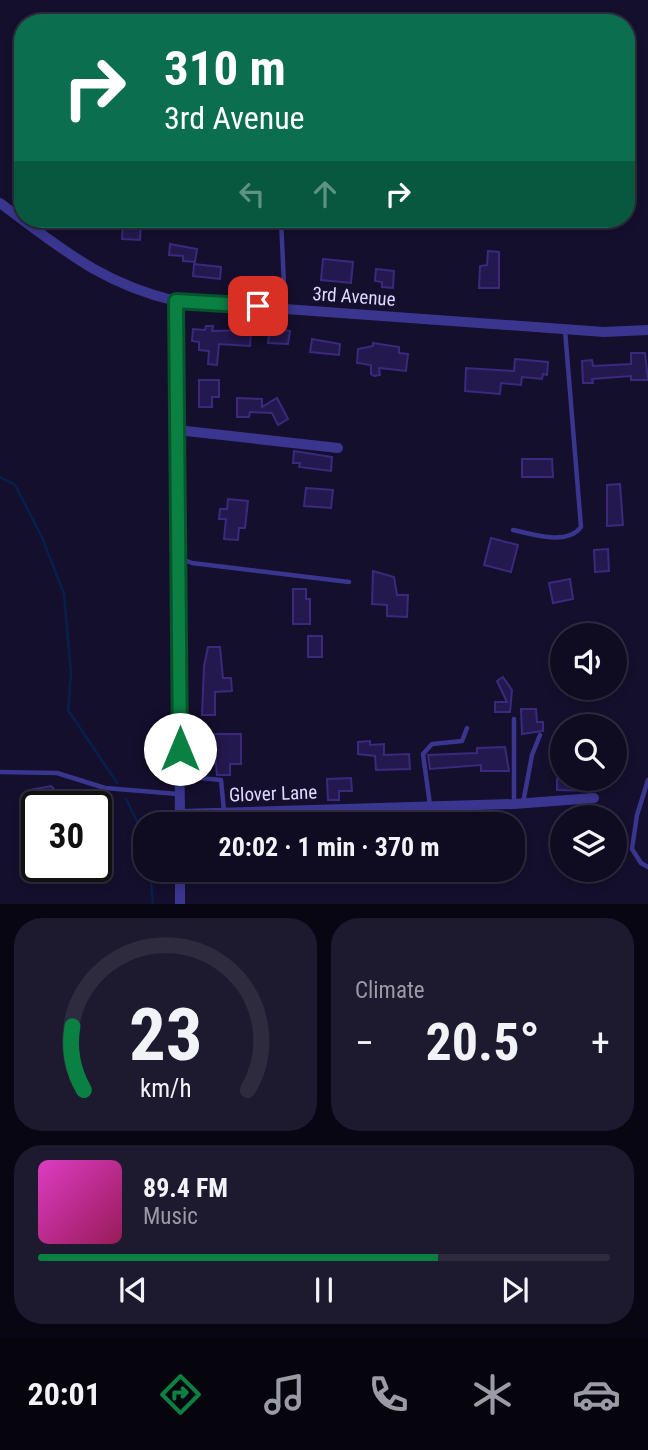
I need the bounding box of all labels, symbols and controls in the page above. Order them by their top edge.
text: 310 m [164,40,286,97]
icon: right [49,42,140,133]
text: 3rd Avenue [164,99,305,137]
icon: left [233,175,271,213]
icon: ahead [306,175,344,213]
icon: right [379,175,417,213]
pin [228,276,288,336]
street label: 3rd Avenue [312,282,396,311]
icon: arrive [239,287,277,325]
map controls [550,623,627,882]
button: sound [550,623,627,700]
position arrow [143,712,217,786]
button: search [550,714,627,791]
street label: Glover Lane [228,780,318,807]
speed limit sign: 30 [21,791,112,882]
button: layers [550,805,627,882]
text: 20:02 · 1 min · 370 m [219,832,439,862]
text: Climate [355,977,425,1004]
text: 23 [129,993,202,1079]
text: 20.5° [425,1012,540,1073]
text: − [355,1021,374,1065]
text: + [591,1021,610,1065]
text: km/h [140,1074,191,1103]
text: 89.4 FM [143,1173,228,1203]
text: Music [143,1203,198,1230]
icon: previous [114,1271,152,1309]
icon: pause [305,1271,343,1309]
icon: next [496,1271,534,1309]
icon: directions [156,1370,205,1419]
icon: music [260,1370,309,1419]
icon: phone [364,1370,413,1419]
icon: climate [468,1370,517,1419]
icon: car [572,1370,621,1419]
text: 20:01 [27,1375,101,1413]

